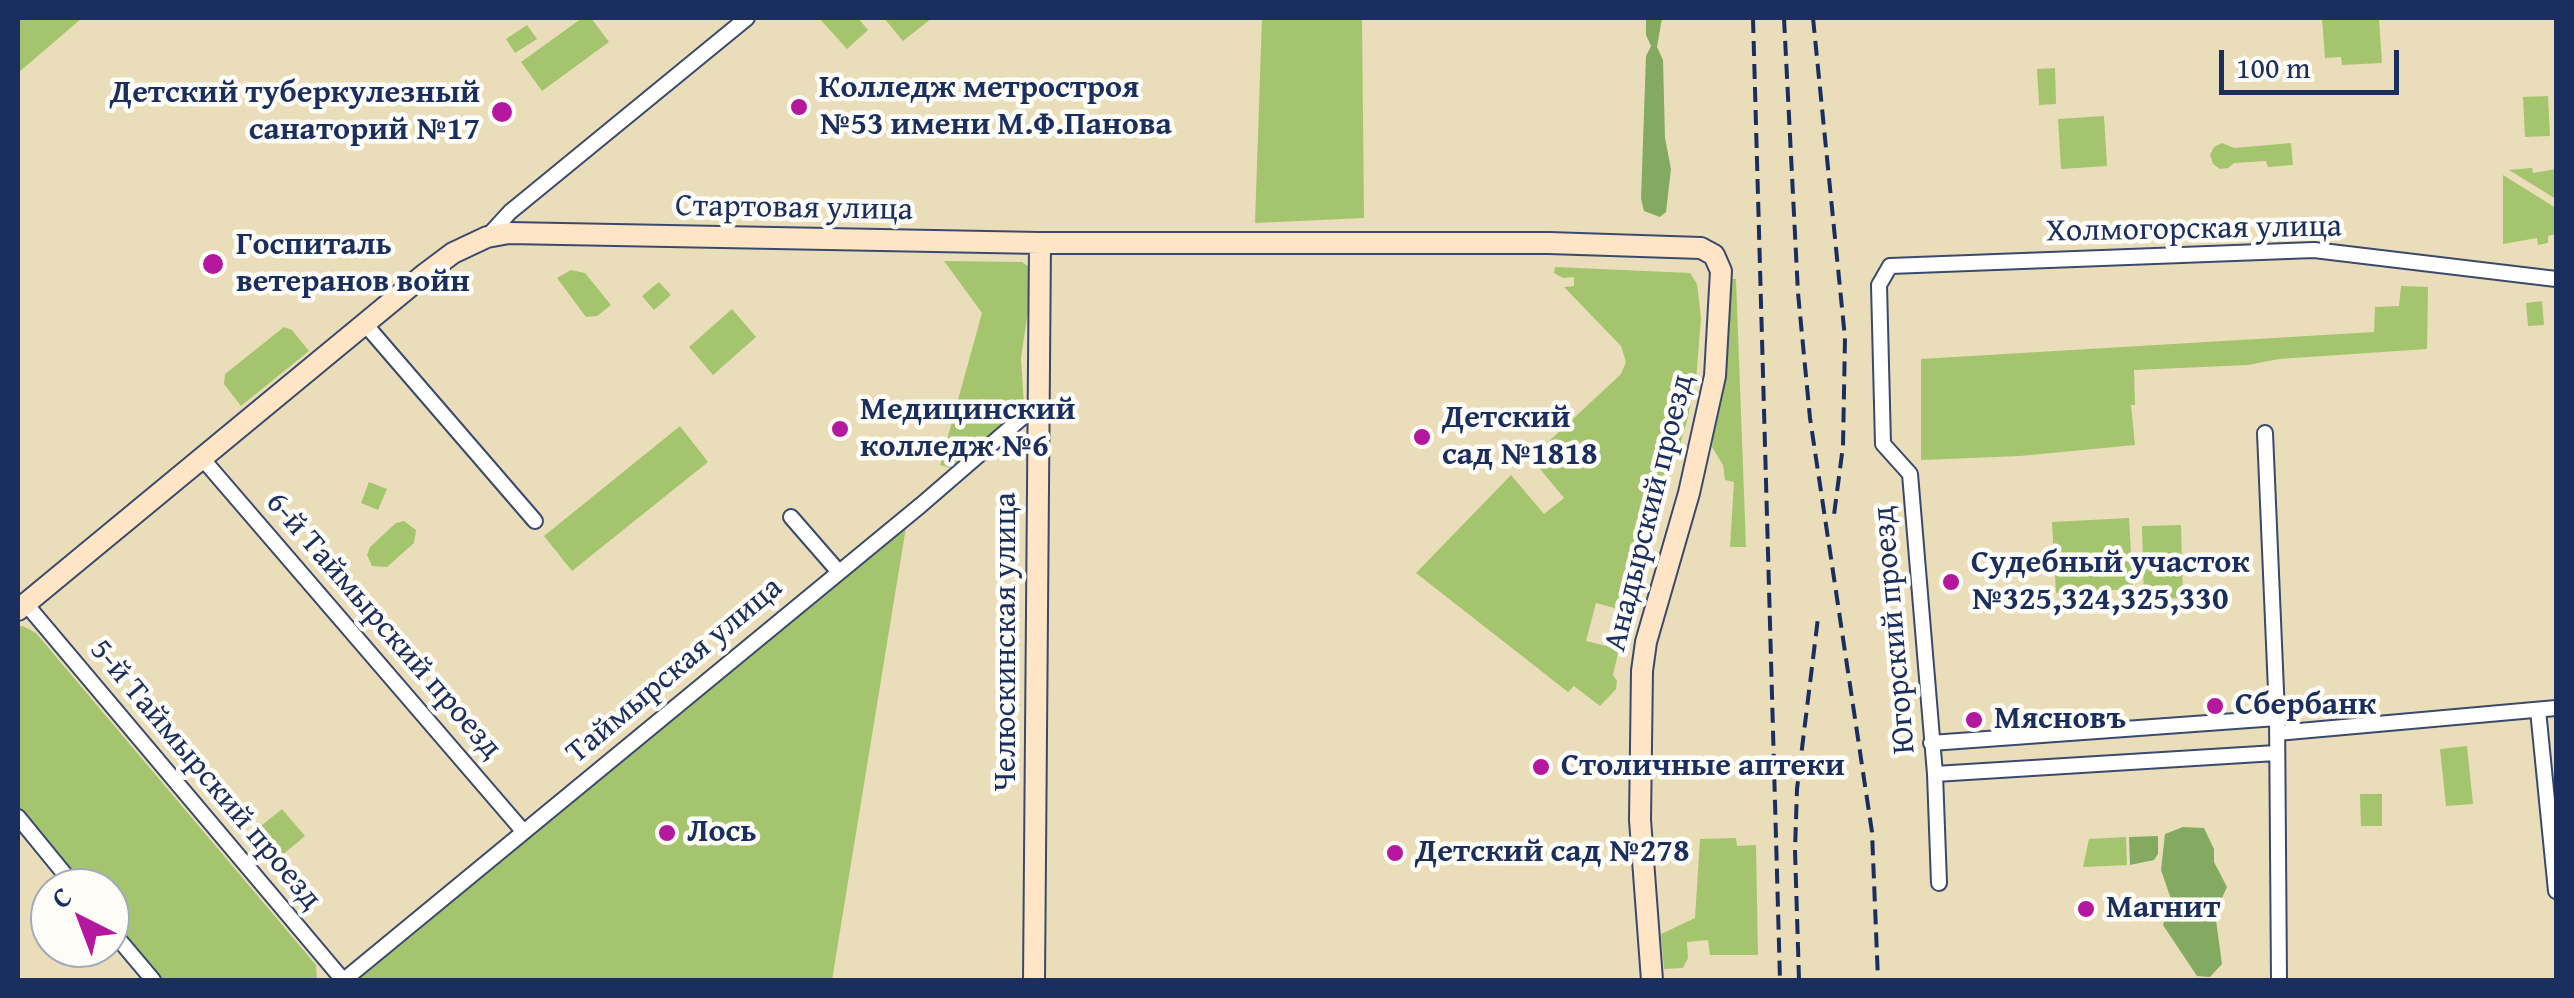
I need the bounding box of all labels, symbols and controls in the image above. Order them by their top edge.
scale bar [2224,30,2404,92]
text: 100 m [2236,45,2310,89]
place label: Колледж метростроя №53 имени М.Ф.Панова [819,70,1172,145]
place label: Детский туберкулезный санаторий №17 [110,75,480,150]
marker: Колледж метростроя №53 имени М.Ф.Панова [788,96,810,118]
marker: Детский туберкулезный санаторий №17 [489,99,515,125]
street label: Стартовая улица [675,188,913,230]
street label: Холмогорская улица [2046,208,2342,252]
place label: Госпиталь ветеранов войн [236,227,470,302]
marker: Госпиталь ветеранов войн [200,251,226,277]
street label: Анадырский проезд [1597,370,1703,656]
place label: Медицинский колледж №6 [860,392,1076,467]
place label: Детский сад №1818 [1442,400,1598,475]
marker: Медицинский колледж №6 [829,418,851,440]
marker: Детский сад №1818 [1411,426,1433,448]
street label: 6-й Таймырский проезд [257,485,509,767]
street label: Челюскинская улица [988,492,1026,792]
street label: Югорский проезд [1865,505,1925,755]
place label: Судебный участок №325,324,325,330 [1971,545,2250,620]
street label: Таймырская улица [559,569,791,773]
marker: Судебный участок №325,324,325,330 [1940,571,1962,593]
street label: 5-й Таймырский проезд [81,632,329,918]
place label: Сбербанк [2235,687,2376,725]
marker: Сбербанк [2204,695,2226,717]
place label: Мясновъ [1994,701,2126,739]
marker: Мясновъ [1963,709,1985,731]
place label: Столичные аптеки [1561,748,1845,786]
marker: Столичные аптеки [1530,756,1552,778]
place label: Лось [687,814,757,852]
marker: Лось [656,822,678,844]
place label: Детский сад №278 [1415,834,1689,872]
marker: Детский сад №278 [1384,842,1406,864]
north arrow [30,868,130,968]
text: С [41,876,81,917]
place label: Магнит [2106,890,2220,928]
marker: Магнит [2075,898,2097,920]

